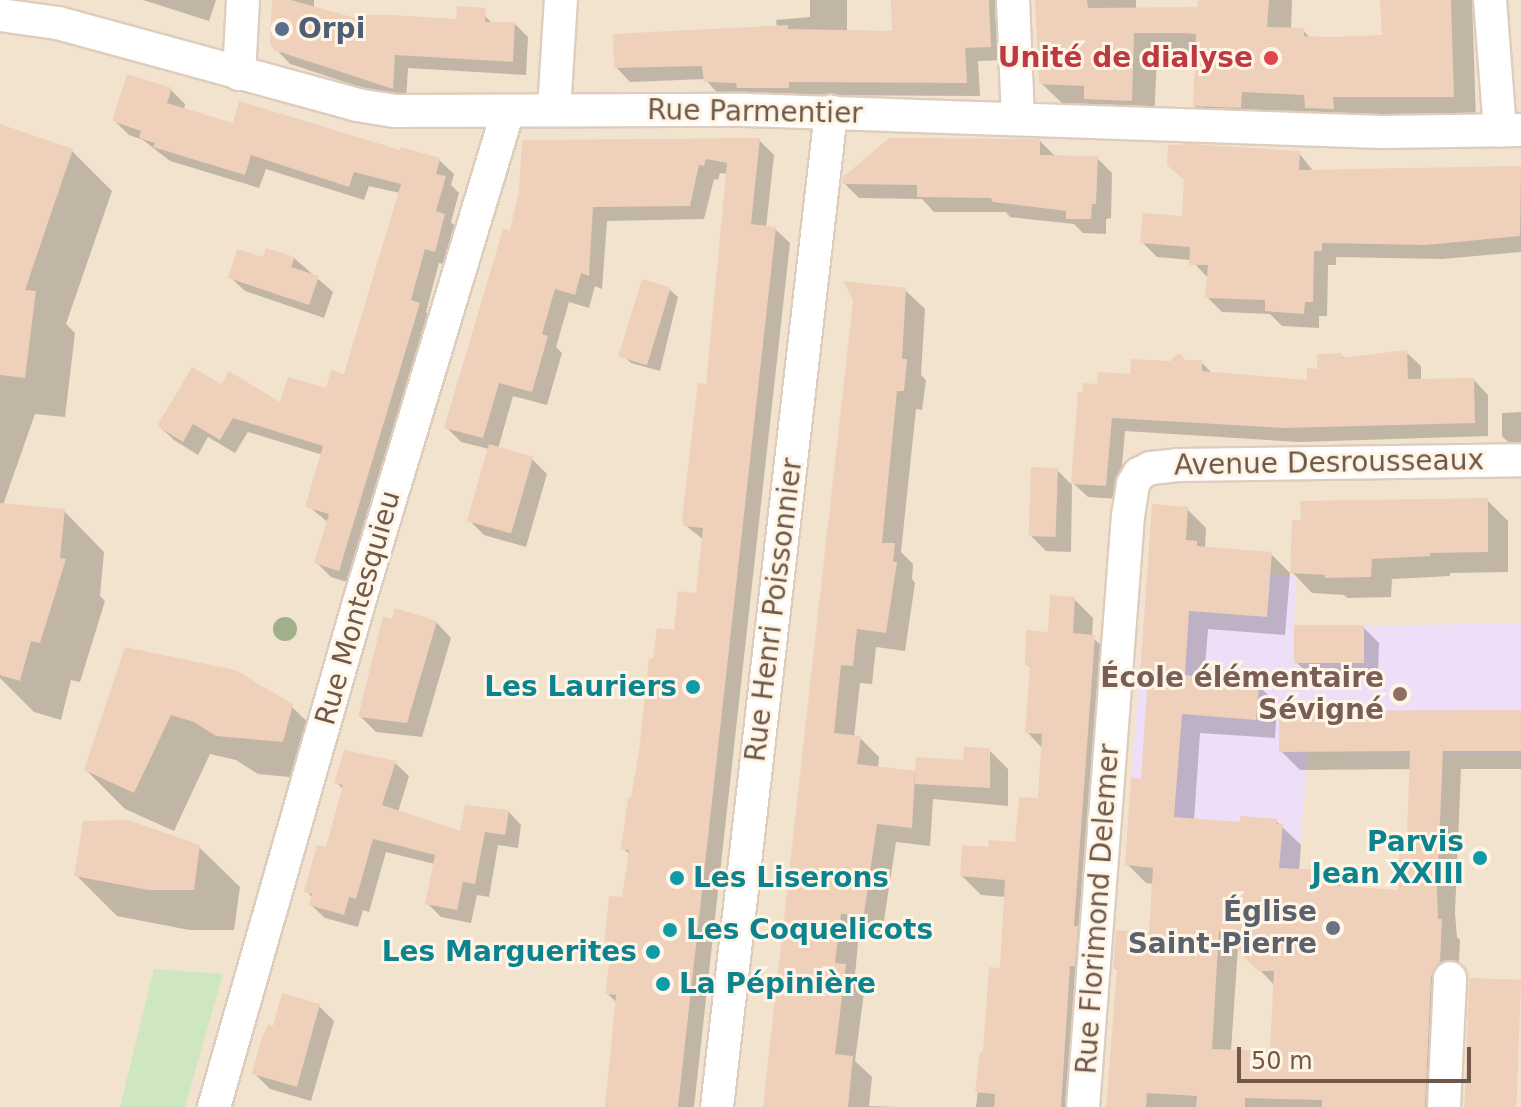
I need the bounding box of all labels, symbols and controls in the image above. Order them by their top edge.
place label: Orpi [298,12,365,46]
marker: Orpi [273,20,291,38]
place label: Unité de dialyse [998,41,1253,75]
marker: Unité de dialyse [1260,47,1282,69]
street label: Rue Parmentier [647,93,863,131]
street label: Avenue Desrousseaux [1174,443,1484,483]
street label: Rue Henri Poissonnier [739,456,809,764]
street label: Rue Montesquieu [308,487,408,729]
place label: École élémentaire Sévigné [1100,661,1384,727]
place label: Les Lauriers [484,670,677,704]
marker: Les Lauriers [684,678,702,696]
marker: École élémentaire Sévigné [1391,685,1409,703]
street label: Rue Florimond Delemer [1070,743,1126,1075]
place label: Parvis Jean XXIII [1312,825,1464,891]
marker: Parvis Jean XXIII [1471,849,1489,867]
place label: Les Liserons [693,861,889,895]
marker: Les Liserons [668,869,686,887]
place label: Église Saint-Pierre [1128,895,1317,961]
place label: Les Coquelicots [686,913,933,947]
marker: Église Saint-Pierre [1324,919,1342,937]
marker: Les Coquelicots [661,921,679,939]
place label: Les Marguerites [382,935,637,969]
marker: Les Marguerites [644,943,662,961]
place label: La Pépinière [679,967,876,1001]
marker: La Pépinière [654,975,672,993]
scale bar [1241,1031,1475,1081]
text: 50 m [1251,1047,1313,1075]

